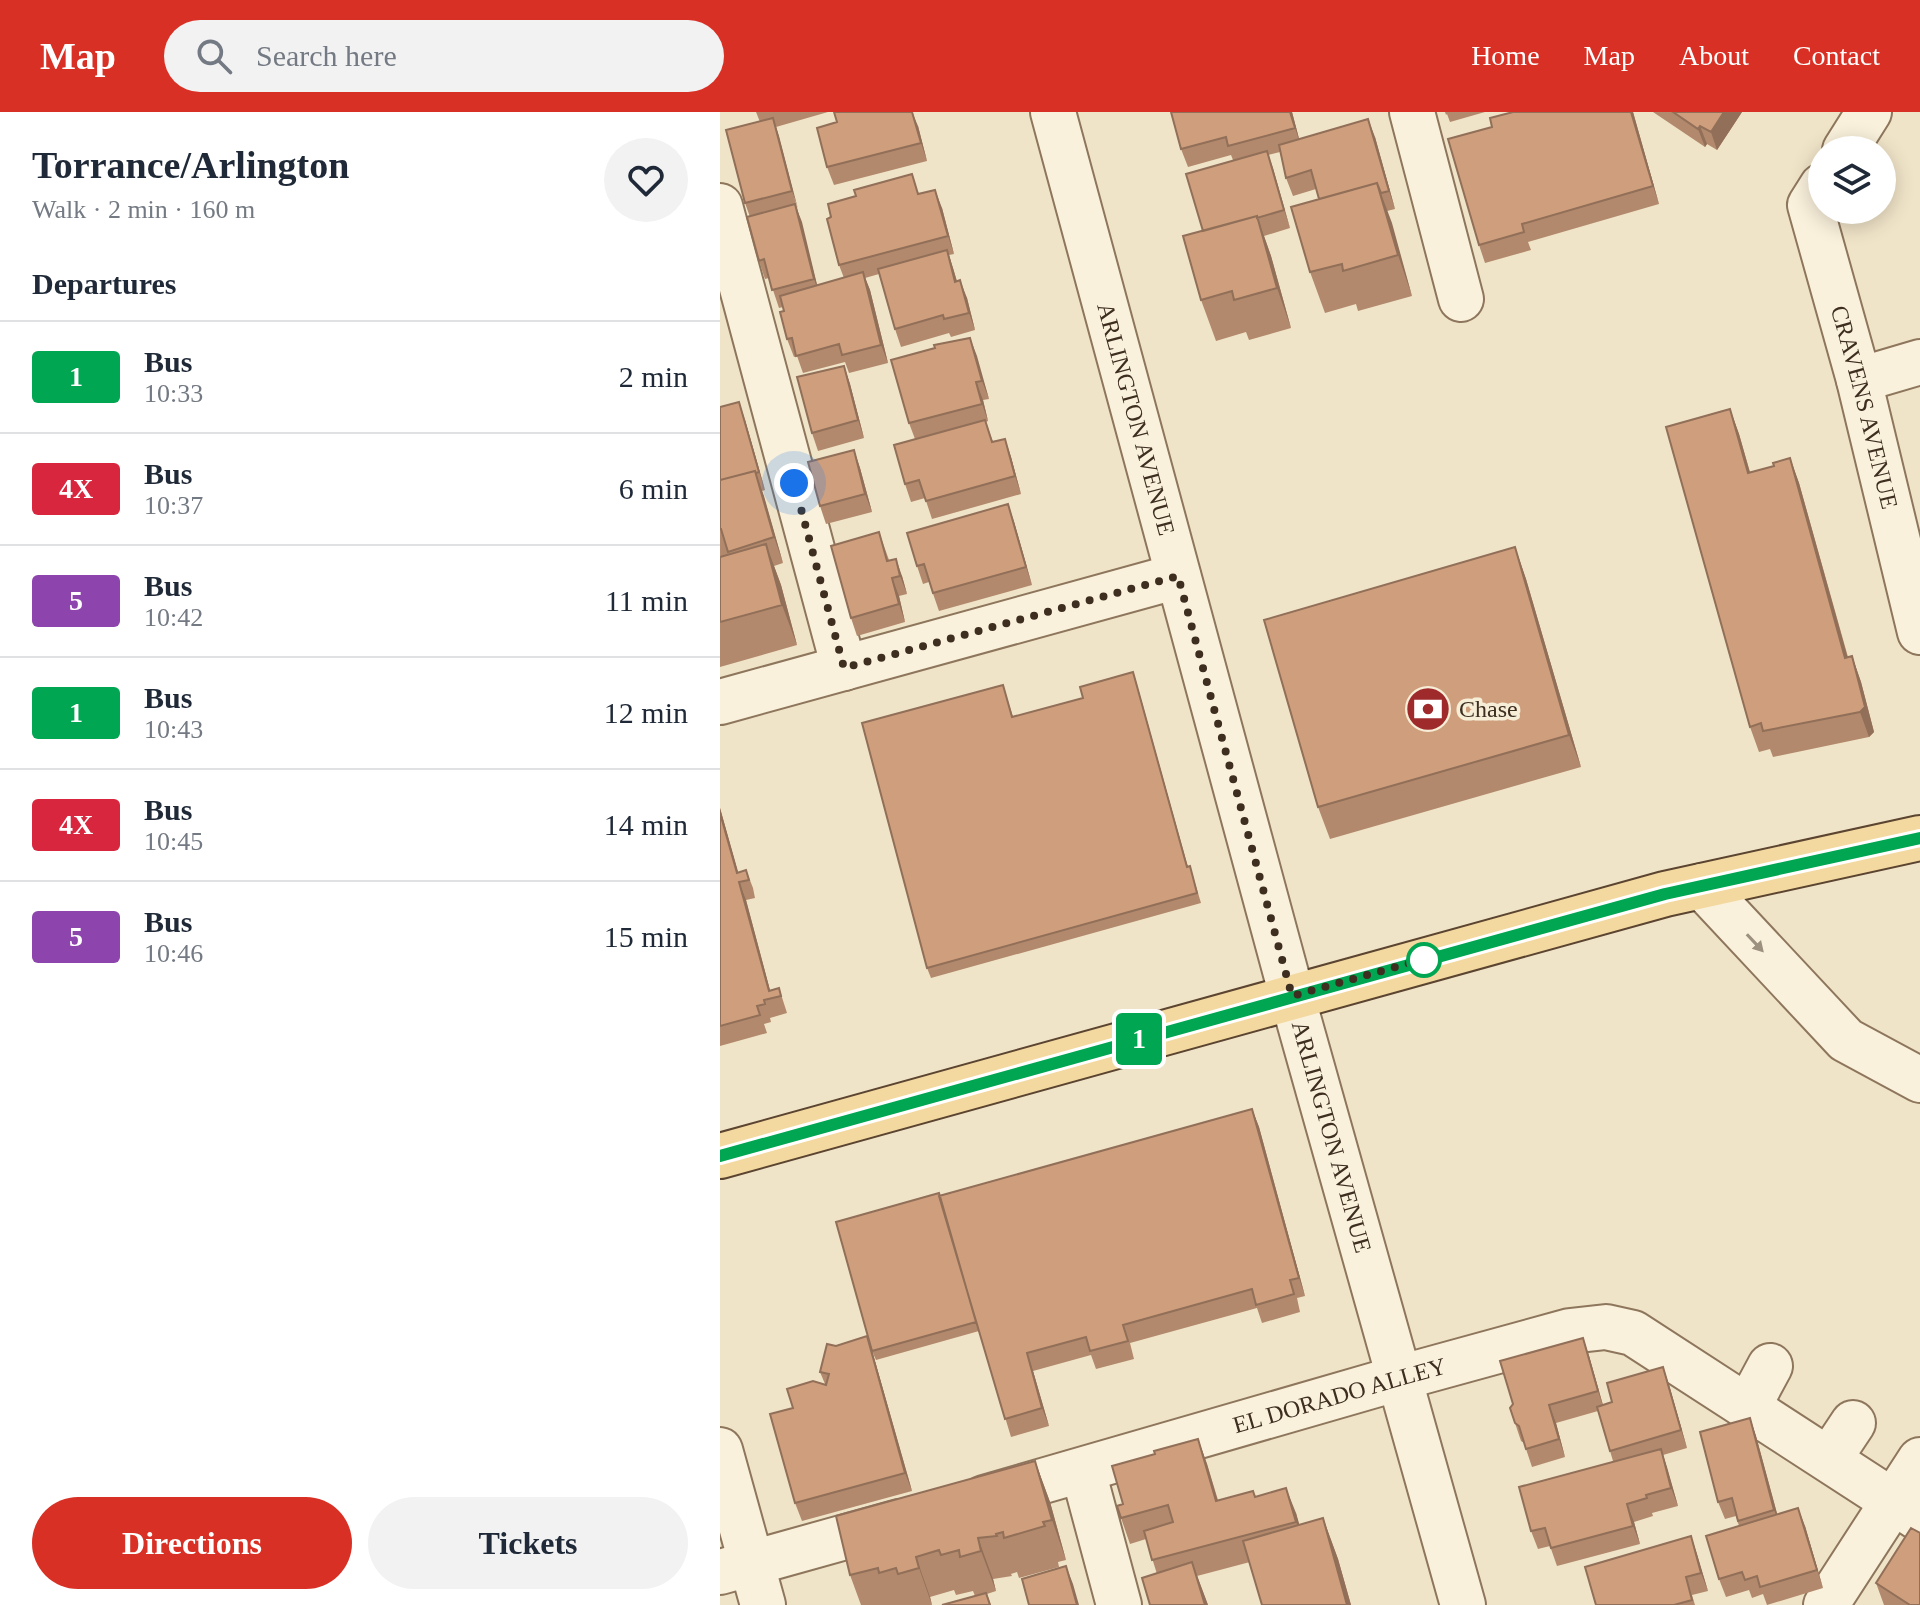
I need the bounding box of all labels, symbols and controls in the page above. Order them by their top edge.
search box [164,20,724,92]
icon: search [192,34,236,78]
text: Map [40,35,116,77]
text: Search here [256,39,397,72]
text: Home [1471,40,1540,71]
text: Map [1584,40,1635,71]
text: About [1679,40,1749,71]
text: Contact [1793,40,1880,71]
map controls [1808,136,1896,224]
button: layers [1808,136,1896,224]
button: heart [604,138,688,222]
text: Torrance/Arlington [32,144,349,186]
text: Walk · 2 min · 160 m [32,195,255,224]
text: Departures [32,267,176,300]
street label: ARLINGTON AVENUE [1092,300,1180,538]
street label: CRAVENS AVENUE [1826,302,1903,512]
text: Bus [144,345,192,378]
text: 2 min [619,360,688,393]
text: 1 [69,361,83,392]
text: 10:33 [144,379,203,408]
text: Bus [144,457,192,490]
your location [774,463,814,503]
text: 6 min [619,472,688,505]
text: 4X [59,473,93,504]
text: 10:37 [144,491,203,520]
text: Bus [144,569,192,602]
text: 11 min [605,584,688,617]
text: 5 [69,585,83,616]
text: 10:42 [144,603,203,632]
text: Bus [144,681,192,714]
bank icon: Chase [1404,685,1452,733]
text: 12 min [604,696,688,729]
place label: Chase [1459,696,1518,722]
text: 1 [69,697,83,728]
text: 10:43 [144,715,203,744]
text: Bus [144,793,192,826]
text: 14 min [604,808,688,841]
text: 4X [59,809,93,840]
text: 10:45 [144,827,203,856]
text: Bus [144,905,192,938]
text: 15 min [604,920,688,953]
text: 5 [69,921,83,952]
one-way arrow [1745,933,1763,952]
text: 10:46 [144,939,203,968]
unlabelled marker [1407,943,1441,977]
line badge: 1 [1113,1013,1165,1065]
street label: ARLINGTON AVENUE [1287,1018,1376,1256]
text: 1 [1132,1023,1146,1054]
street label: EL DORADO ALLEY [1230,1353,1449,1438]
button: Directions [32,1497,352,1589]
button: Tickets [368,1497,688,1589]

